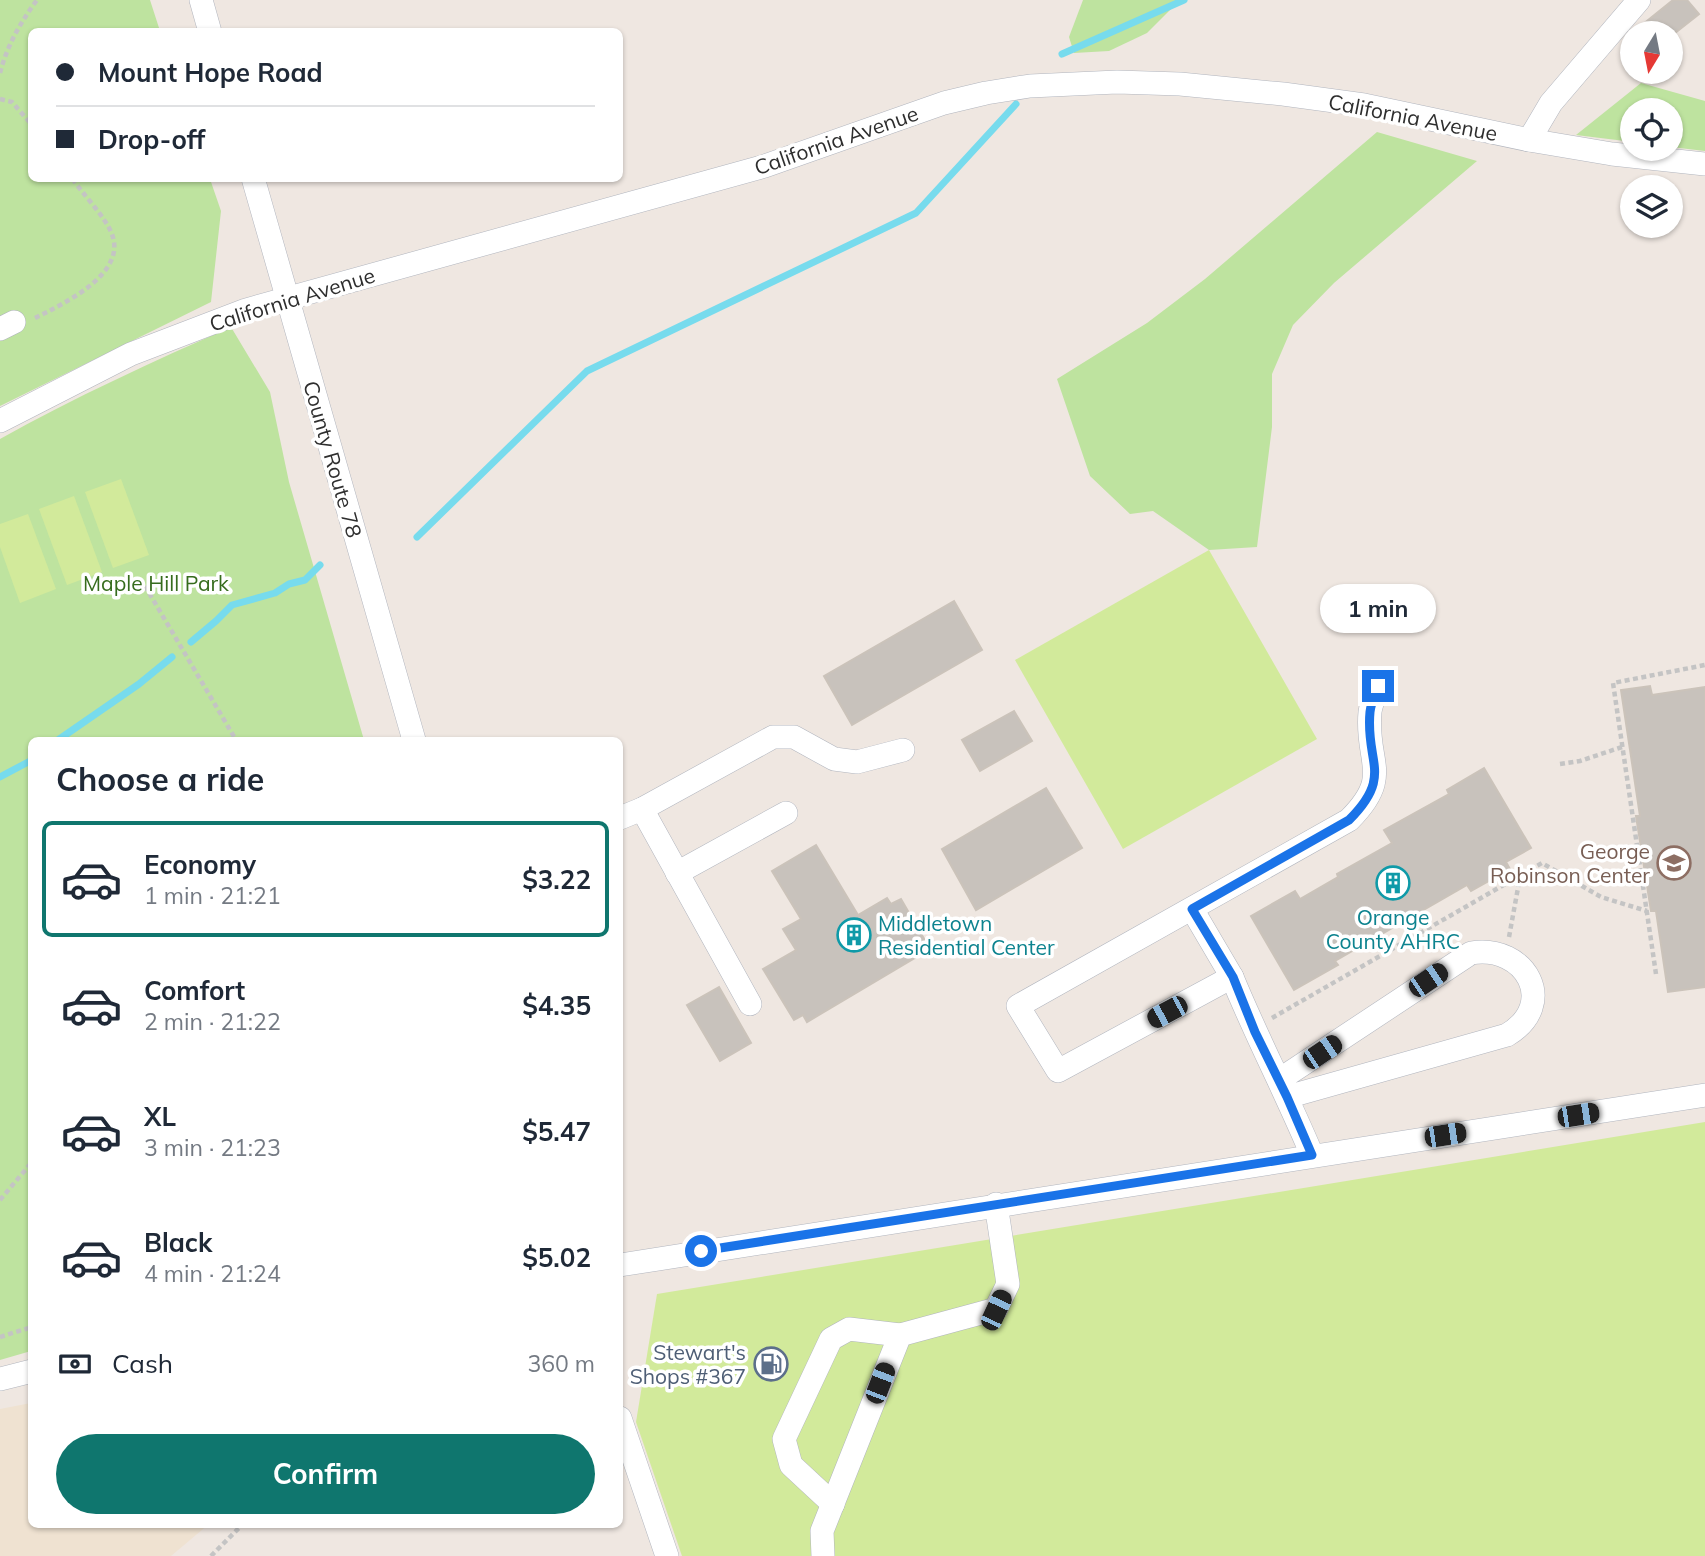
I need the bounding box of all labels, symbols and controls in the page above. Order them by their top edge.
north arrow [1620,21,1684,84]
map controls [1620,21,1683,238]
text: Mount Hope Road [98,56,323,89]
street label: California Avenue [1326,88,1500,146]
button: locate [1620,98,1683,161]
street label: California Avenue [751,100,921,180]
text: Drop-off [98,123,205,156]
button: layers [1620,175,1683,238]
street label: California Avenue [206,261,378,337]
street label: County Route 78 [298,378,368,540]
park label: Maple Hill Park [83,570,229,596]
callout: 1 min [1320,584,1436,634]
text: 1 min [1348,594,1408,623]
route end [1362,670,1394,702]
text: Choose a ride [56,759,264,799]
place label: George Robinson Center [1490,838,1650,888]
school or university icon: George Robinson Center [1655,844,1693,882]
icon: car [60,848,123,911]
text: Economy [144,848,256,881]
text: $3.22 [522,863,591,896]
building icon: Orange County AHRC [1374,864,1412,902]
text: 1 min · 21:21 [144,881,281,910]
place label: Orange County AHRC [1326,904,1460,954]
place label: Middletown Residential Center [878,910,1055,960]
building icon: Middletown Residential Center [835,916,873,954]
car [1405,960,1452,1000]
icon: car [60,974,123,1037]
text: Comfort [144,974,245,1007]
text: $4.35 [522,989,591,1022]
car [1144,993,1191,1031]
text: 2 min · 21:22 [144,1007,281,1036]
car [1299,1032,1346,1072]
icon: car [60,1100,123,1163]
text: XL [144,1100,176,1133]
car [1556,1101,1601,1129]
text: $5.47 [522,1115,591,1148]
car [1423,1121,1468,1149]
text: 3 min · 21:23 [144,1133,281,1162]
icon: car [60,1226,123,1289]
text: Black [144,1226,212,1259]
route start [685,1235,717,1267]
text: $5.02 [522,1241,591,1274]
text: 4 min · 21:24 [144,1259,281,1288]
car [978,1287,1015,1333]
place label: Stewart's Shops #367 [630,1339,746,1389]
icon: cash [56,1345,94,1383]
fuel station icon: Stewart's Shops #367 [752,1345,790,1383]
text: Cash [112,1347,173,1380]
text: 360 m [527,1349,595,1378]
car [863,1360,898,1406]
button: Confirm [56,1434,595,1514]

